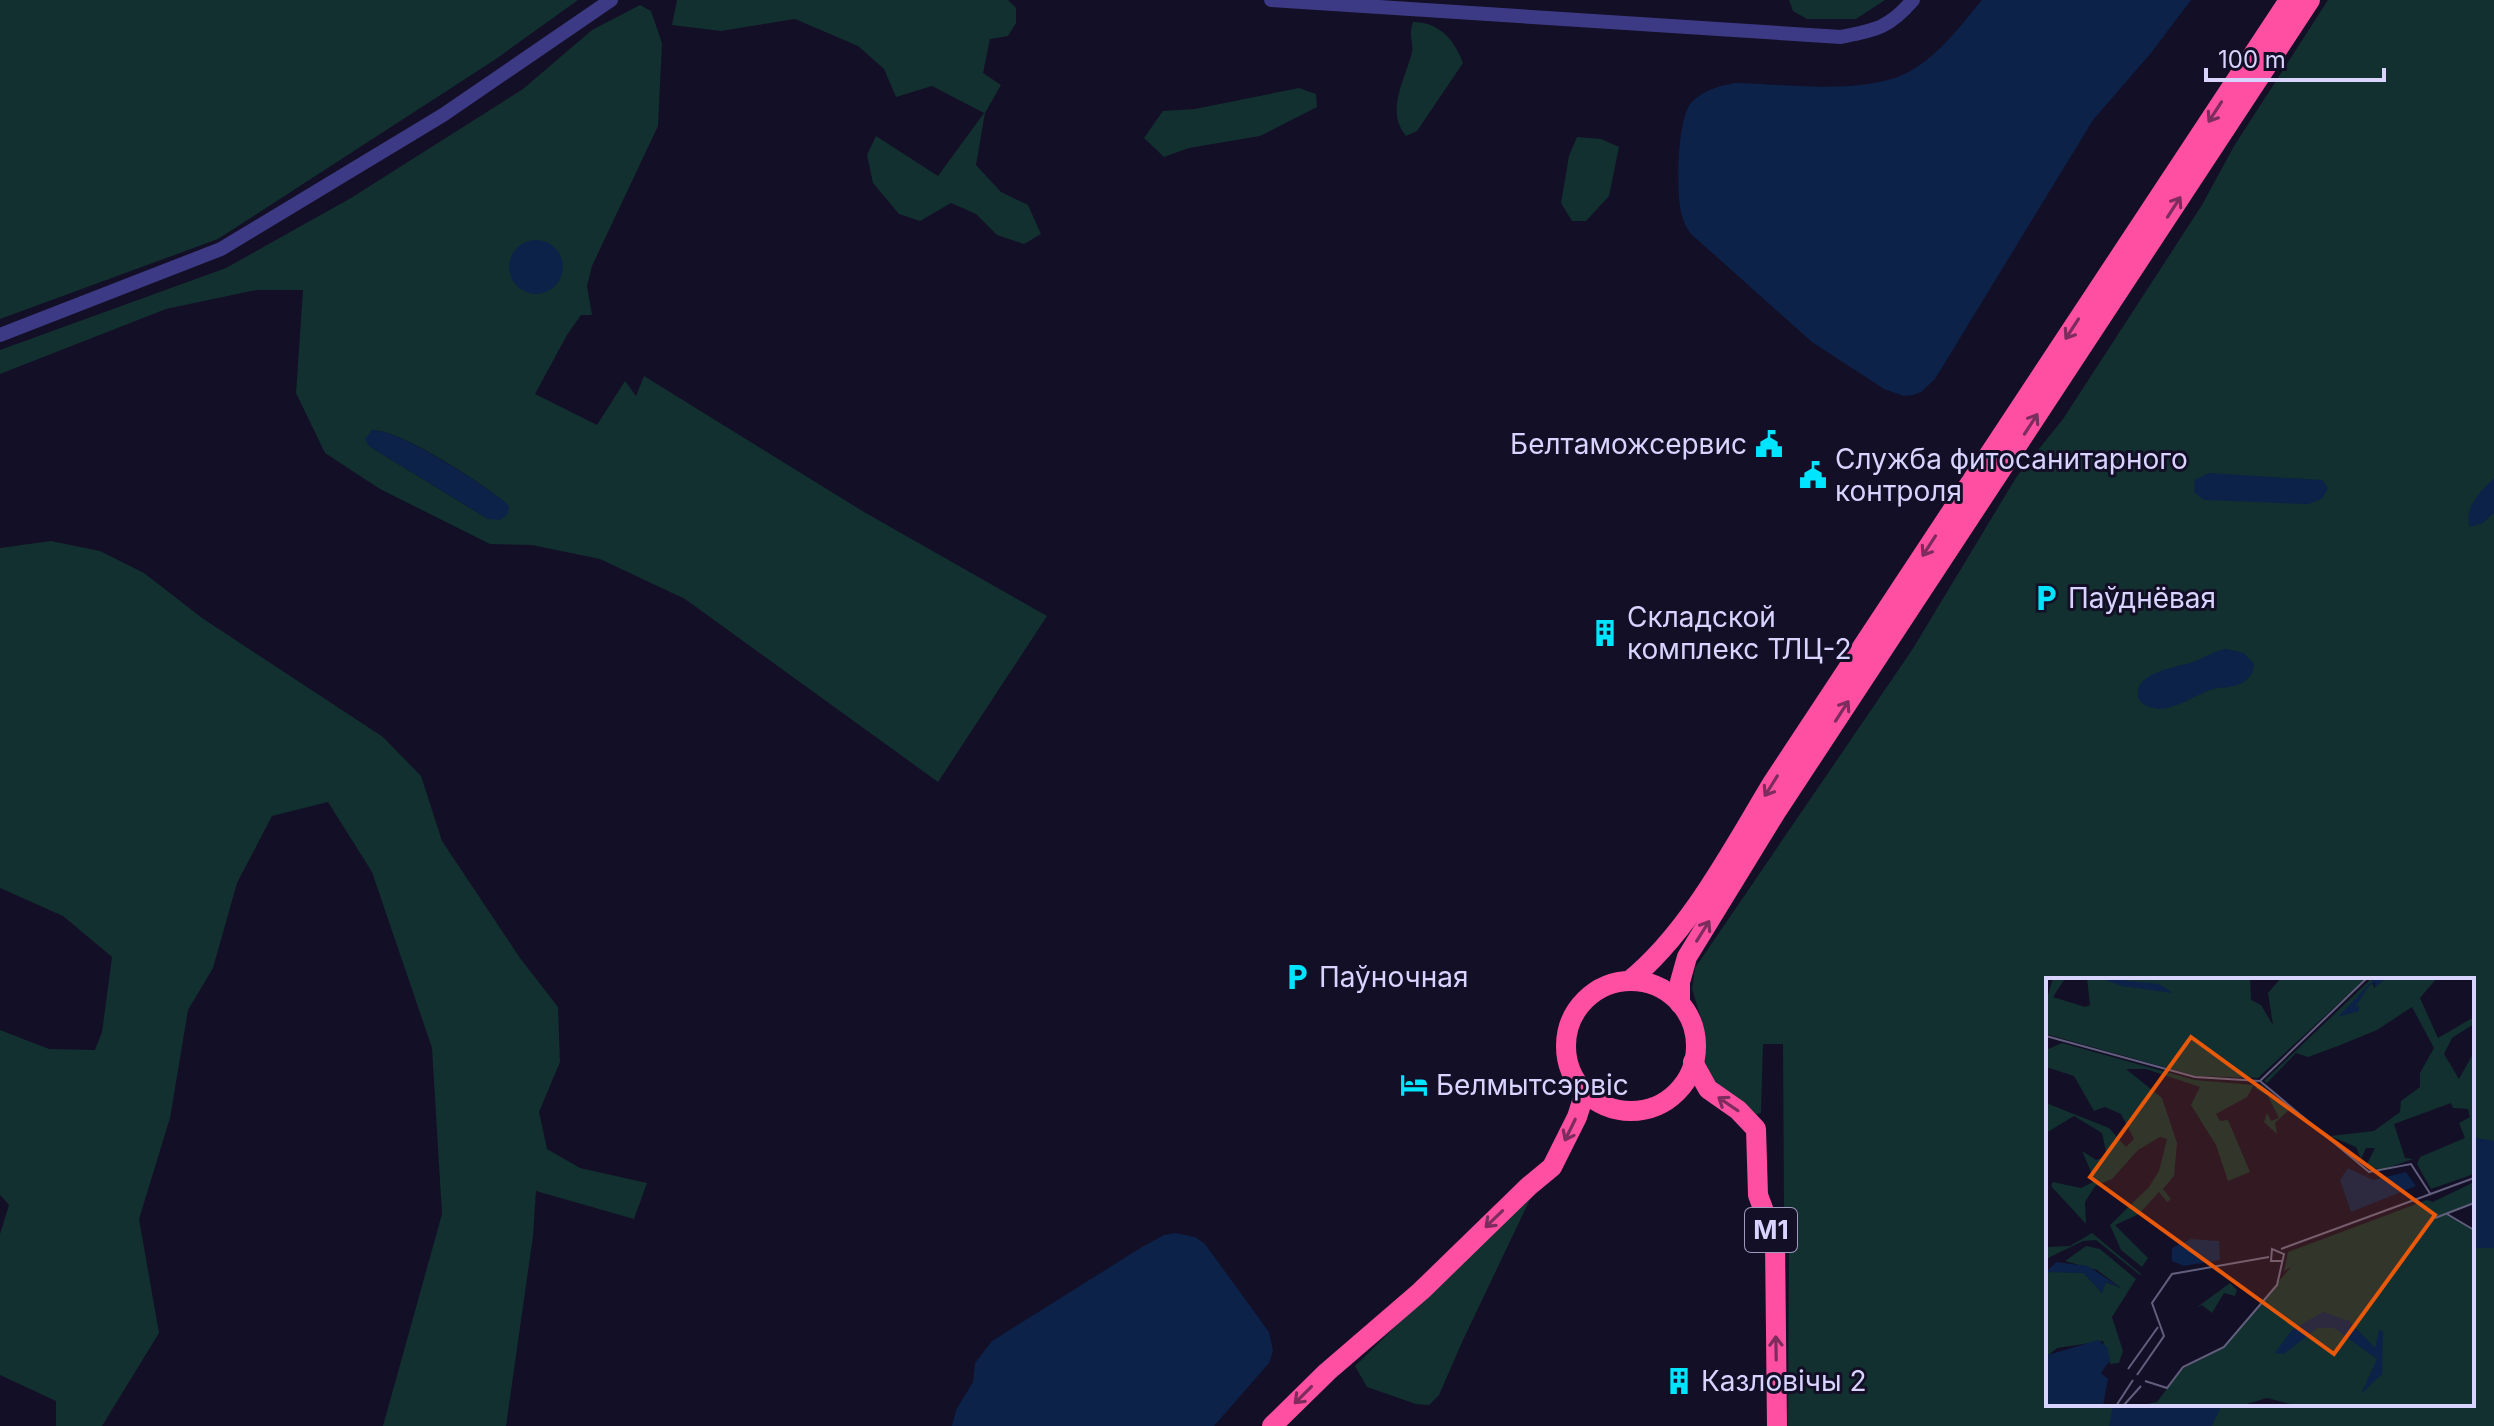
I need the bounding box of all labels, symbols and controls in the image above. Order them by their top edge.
scale bar [2206,32,2384,82]
text: 100 m [2218,45,2286,74]
one-way arrow [2207,100,2223,123]
one-way arrow [2166,196,2182,219]
one-way arrow [2064,317,2080,340]
one-way arrow [2023,413,2039,436]
place label: Белтаможсервис [1510,427,1747,461]
public building icon: Белтаможсервис [1754,429,1784,459]
place label: Служба фитосанитарного контроля [1835,442,2188,508]
public building icon: Служба фитосанитарного контроля [1798,460,1828,490]
one-way arrow [1921,534,1937,557]
place label: Паўднёвая [2068,581,2216,615]
parking icon: Паўднёвая [2031,583,2061,613]
place label: Складской комплекс ТЛЦ-2 [1627,600,1852,666]
building icon: Складской комплекс ТЛЦ-2 [1590,618,1620,648]
one-way arrow [1834,701,1850,723]
one-way arrow [1762,775,1779,797]
one-way arrow [1695,920,1711,943]
place label: Паўночная [1319,960,1468,994]
parking icon: Паўночная [1282,962,1312,992]
inset map [2046,978,2474,1406]
place label: Белмытсэрвіс [1436,1068,1629,1102]
hotel icon: Белмытсэрвіс [1399,1070,1429,1100]
one-way arrow [1717,1095,1740,1111]
one-way arrow [1562,1118,1577,1142]
road number: М1 [1745,1208,1797,1252]
one-way arrow [1485,1209,1504,1228]
one-way arrow [1768,1335,1784,1362]
place label: Казловічы 2 [1701,1364,1867,1398]
building icon: Казловічы 2 [1664,1366,1694,1396]
one-way arrow [1293,1386,1313,1405]

